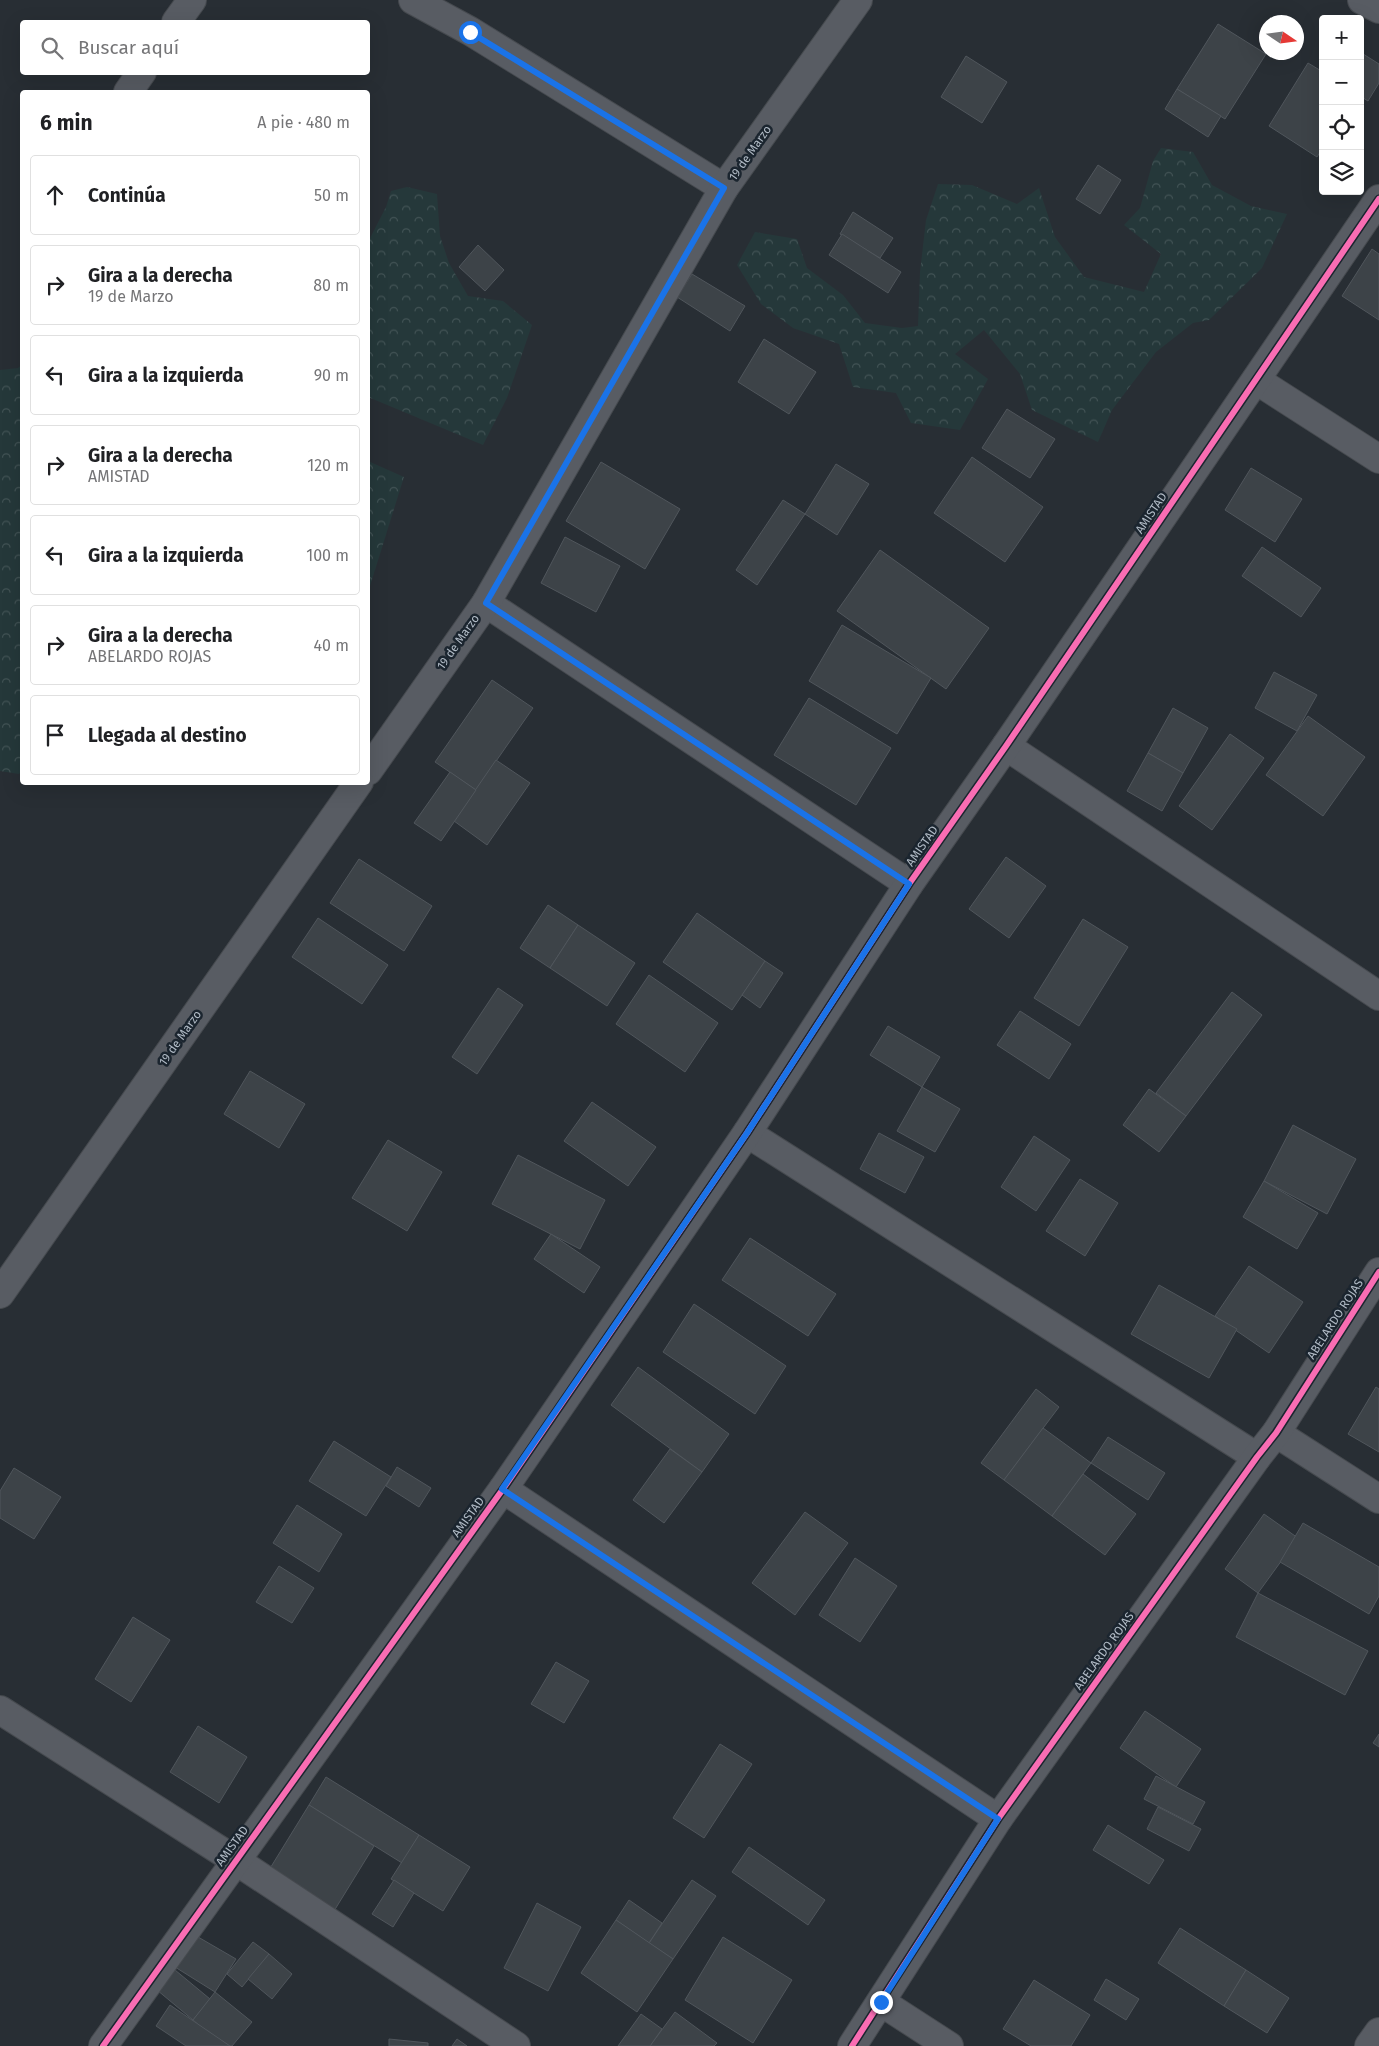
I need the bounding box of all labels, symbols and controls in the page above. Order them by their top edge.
north arrow [1259,15,1304,60]
map controls [1319,15,1364,195]
button: + [1319,15,1364,60]
search box [20,20,370,75]
route start [459,21,482,44]
icon: search [38,34,66,62]
text: Buscar aquí [78,36,179,59]
button: − [1319,60,1364,105]
button: locate [1319,105,1364,150]
text: 6 min [40,110,93,136]
text: A pie · 480 m [257,113,350,132]
street label: 19 de Marzo [726,123,774,183]
button: layers [1319,150,1364,195]
icon: ahead [41,181,69,209]
text: Continúa [88,184,166,207]
text: 50 m [314,186,349,205]
text: Gira a la derecha [88,264,233,287]
icon: right [41,271,69,299]
text: 80 m [313,276,349,295]
text: 19 de Marzo [88,287,174,306]
icon: left [41,361,69,389]
text: Gira a la izquierda [88,364,244,387]
text: 90 m [314,366,349,385]
text: Gira a la derecha [88,444,233,467]
icon: right [41,451,69,479]
text: 120 m [307,456,349,475]
text: AMISTAD [88,467,150,486]
street label: AMISTAD [1132,490,1170,536]
icon: left [41,541,69,569]
text: Gira a la izquierda [88,544,244,567]
text: 100 m [306,546,349,565]
street label: 19 de Marzo [434,612,482,672]
text: Gira a la derecha [88,624,233,647]
icon: right [41,631,69,659]
text: 40 m [314,636,349,655]
text: ABELARDO ROJAS [88,647,211,666]
icon: arrive [41,721,69,749]
text: Llegada al destino [88,724,247,747]
street label: AMISTAD [903,823,941,869]
street label: 19 de Marzo [156,1008,204,1068]
street label: ABELARDO ROJAS [1304,1276,1366,1362]
street label: AMISTAD [449,1494,487,1540]
street label: ABELARDO ROJAS [1071,1609,1137,1692]
street label: AMISTAD [213,1823,251,1869]
route end [870,1991,893,2014]

